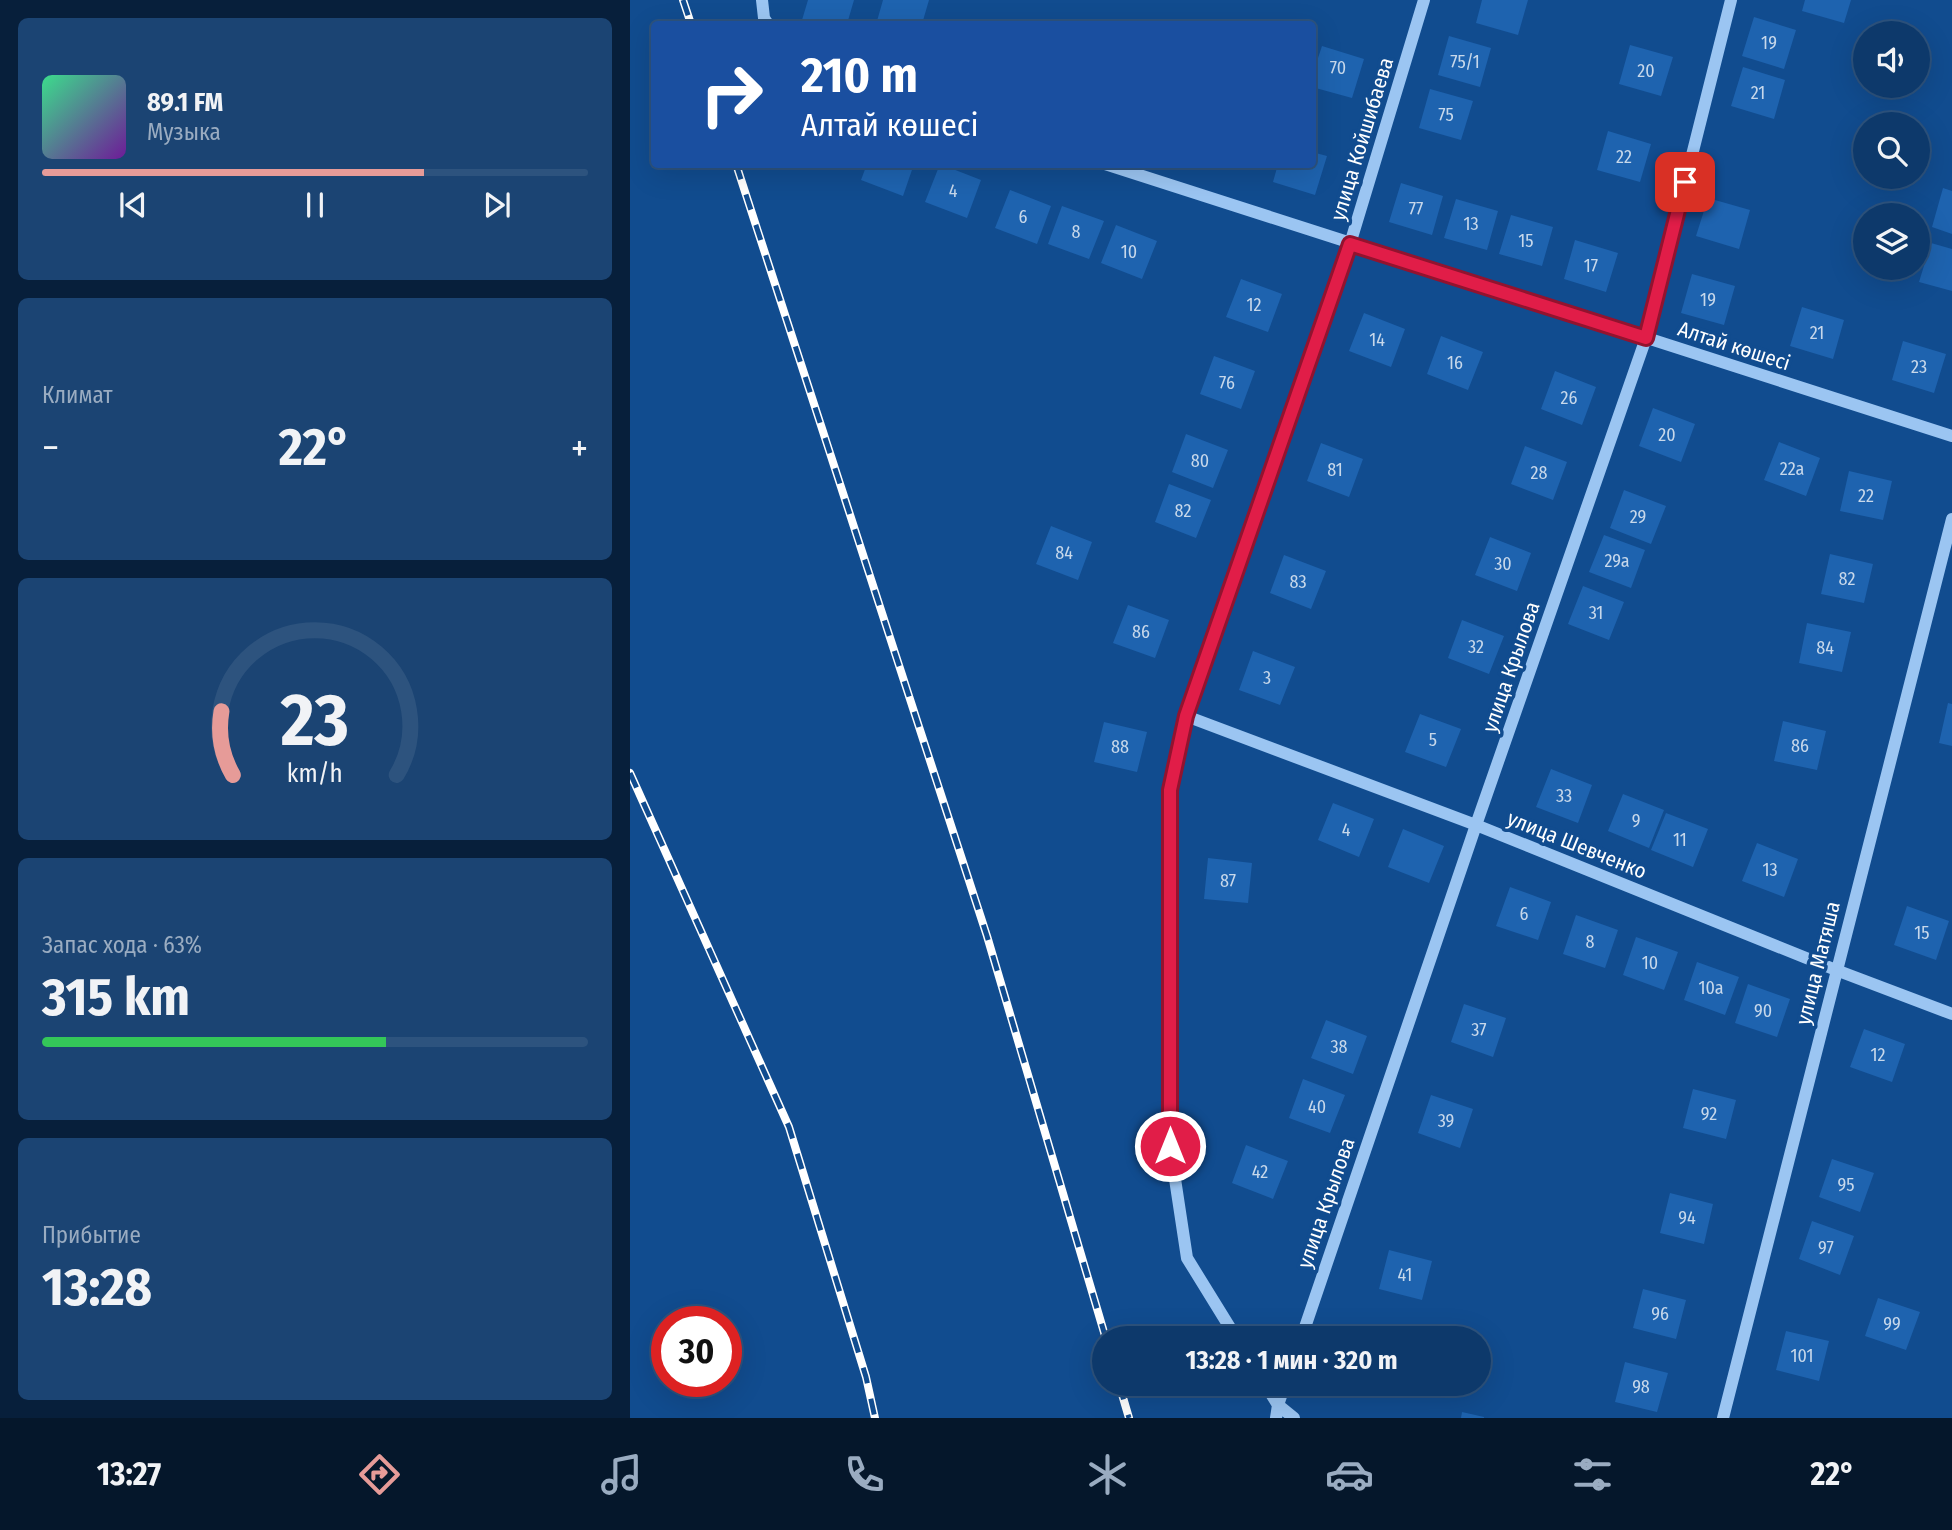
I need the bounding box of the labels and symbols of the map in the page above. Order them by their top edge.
house number: 19 [1761,32,1777,54]
house number: 75/1 [1450,51,1480,73]
street label: улица Койшибаева [1325,54,1399,224]
house number: 70 [1330,57,1346,79]
house number: 20 [1637,60,1655,82]
house number: 21 [1751,82,1765,104]
house number: 75 [1438,104,1454,126]
house number: 22 [1616,146,1632,168]
pin [1655,152,1715,212]
house number: 4 [949,180,958,202]
house number: 77 [1409,198,1423,220]
house number: 6 [1019,206,1028,228]
house number: 13 [1463,213,1479,235]
house number: 8 [1072,221,1081,243]
house number: 15 [1518,230,1534,252]
house number: 10 [1121,241,1137,263]
house number: 17 [1584,255,1598,277]
house number: 19 [1700,289,1716,311]
house number: 12 [1247,294,1262,316]
street label: Алтай көшесі [1675,316,1793,376]
house number: 21 [1810,322,1824,344]
house number: 14 [1369,329,1385,351]
house number: 16 [1447,352,1463,374]
house number: 23 [1911,356,1927,378]
house number: 76 [1219,372,1235,394]
house number: 26 [1561,387,1578,409]
house number: 20 [1658,424,1676,446]
house number: 80 [1191,450,1209,472]
house number: 22а [1780,458,1804,480]
house number: 81 [1327,459,1343,481]
house number: 28 [1531,462,1547,484]
house number: 22 [1858,485,1874,507]
house number: 82 [1175,500,1191,522]
house number: 29 [1630,506,1646,528]
house number: 84 [1055,542,1073,564]
house number: 29а [1604,550,1630,572]
house number: 30 [1494,553,1512,575]
house number: 82 [1839,568,1855,590]
house number: 83 [1289,571,1307,593]
street label: улица Крылова [1477,598,1545,736]
house number: 31 [1589,602,1603,624]
house number: 86 [1132,621,1150,643]
house number: 32 [1468,636,1484,658]
house number: 84 [1816,637,1834,659]
house number: 3 [1263,667,1271,689]
house number: 5 [1429,729,1437,751]
house number: 86 [1791,735,1809,757]
house number: 88 [1111,736,1129,758]
house number: 33 [1556,785,1572,807]
street label: улица Шевченко [1503,805,1651,885]
house number: 9 [1632,810,1640,832]
house number: 4 [1342,819,1351,841]
house number: 11 [1673,829,1687,851]
house number: 13 [1762,859,1778,881]
house number: 87 [1220,870,1236,892]
street label: улица Матяша [1790,899,1846,1027]
house number: 6 [1520,903,1529,925]
house number: 15 [1914,922,1930,944]
house number: 8 [1586,931,1595,953]
house number: 10 [1642,952,1658,974]
house number: 10а [1698,977,1724,999]
house number: 90 [1754,1000,1772,1022]
house number: 37 [1471,1019,1487,1041]
house number: 38 [1330,1036,1348,1058]
house number: 12 [1871,1044,1886,1066]
house number: 40 [1308,1096,1326,1118]
house number: 92 [1701,1103,1717,1125]
position arrow [1133,1109,1207,1183]
house number: 39 [1438,1110,1454,1132]
street label: улица Крылова [1292,1134,1360,1272]
house number: 42 [1252,1161,1268,1183]
house number: 95 [1837,1174,1855,1196]
house number: 94 [1678,1207,1696,1229]
house number: 97 [1818,1237,1834,1259]
house number: 41 [1398,1264,1412,1286]
house number: 96 [1651,1303,1669,1325]
speed limit sign: 30 [651,1306,742,1397]
house number: 99 [1883,1313,1901,1335]
house number: 101 [1791,1345,1813,1367]
house number: 98 [1632,1376,1650,1398]

